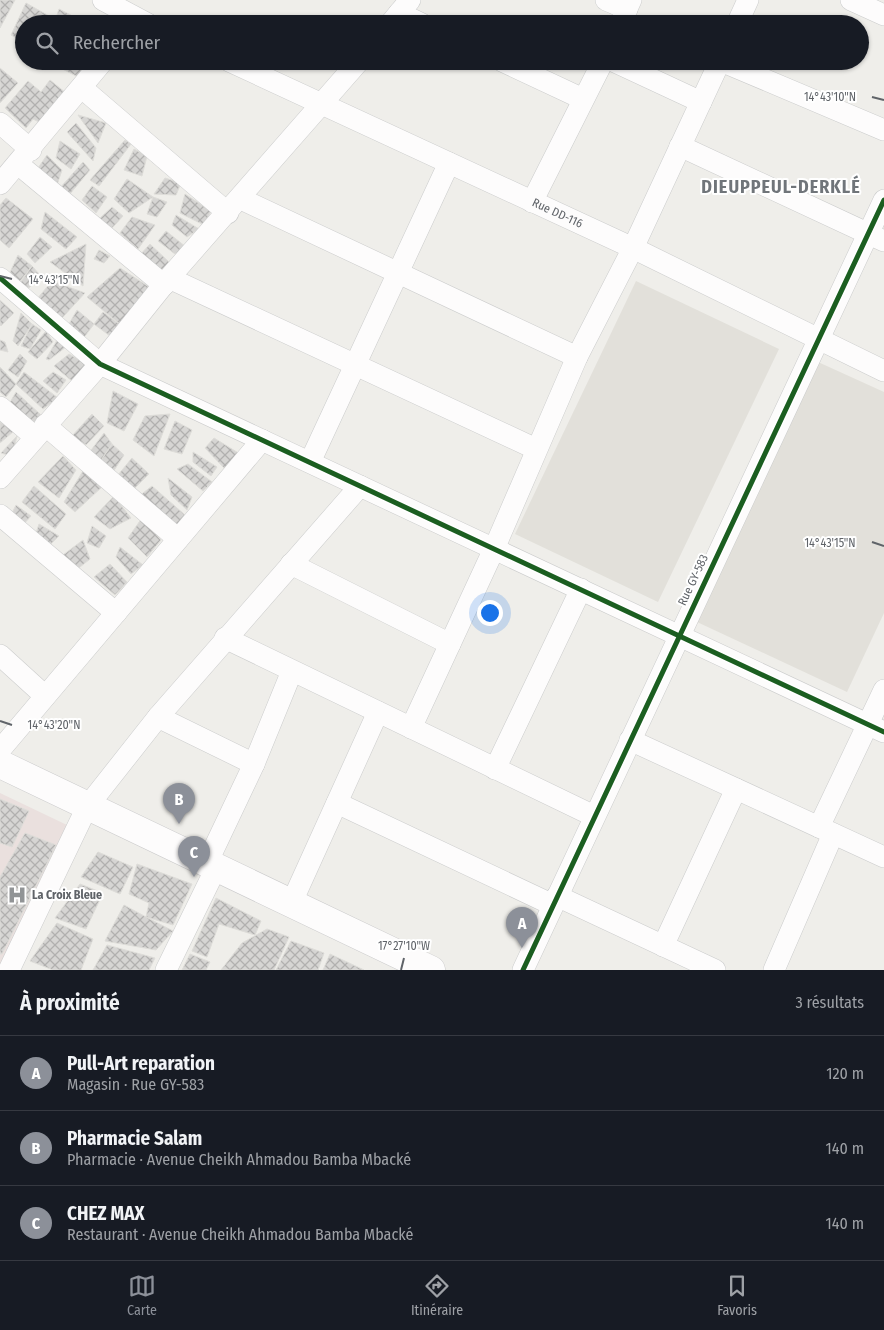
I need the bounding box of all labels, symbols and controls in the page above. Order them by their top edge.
search box [15,15,869,70]
icon: search [33,29,61,57]
text: Rechercher [73,31,160,54]
text: 14°43'10"N [804,90,856,104]
district label: DIEUPPEUL-DERKLÉ [701,175,861,198]
street label: Rue DD-116 [530,195,585,231]
text: 14°43'15"N [28,273,80,287]
text: 14°43'15"N [804,536,856,550]
street label: Rue GY-583 [675,552,711,608]
your location [477,600,503,626]
text: 14°43'20"N [28,718,80,732]
pin: B [163,783,195,824]
pin: C [178,836,210,877]
hospital icon: La Croix Bleue [6,884,28,906]
place label: La Croix Bleue [32,888,102,902]
pin: A [506,907,538,948]
text: 17°27'10"W [378,939,430,953]
text: À proximité [20,990,120,1016]
text: 3 résultats [796,993,864,1012]
text: Pull-Art reparation [67,1052,215,1075]
text: A [32,1064,40,1083]
text: 120 m [826,1064,864,1083]
text: Magasin · Rue GY-583 [67,1075,204,1094]
text: Pharmacie Salam [67,1127,202,1150]
text: B [32,1139,40,1158]
text: 140 m [826,1139,864,1158]
text: Pharmacie · Avenue Cheikh Ahmadou Bamba Mbacké [67,1150,411,1169]
text: CHEZ MAX [67,1202,145,1225]
text: C [32,1214,40,1233]
text: 140 m [826,1214,864,1233]
text: Restaurant · Avenue Cheikh Ahmadou Bamba Mbacké [67,1225,414,1244]
tab: Carte [127,1272,157,1319]
tab: Itinéraire [411,1272,463,1319]
tab: Favoris [717,1272,757,1319]

